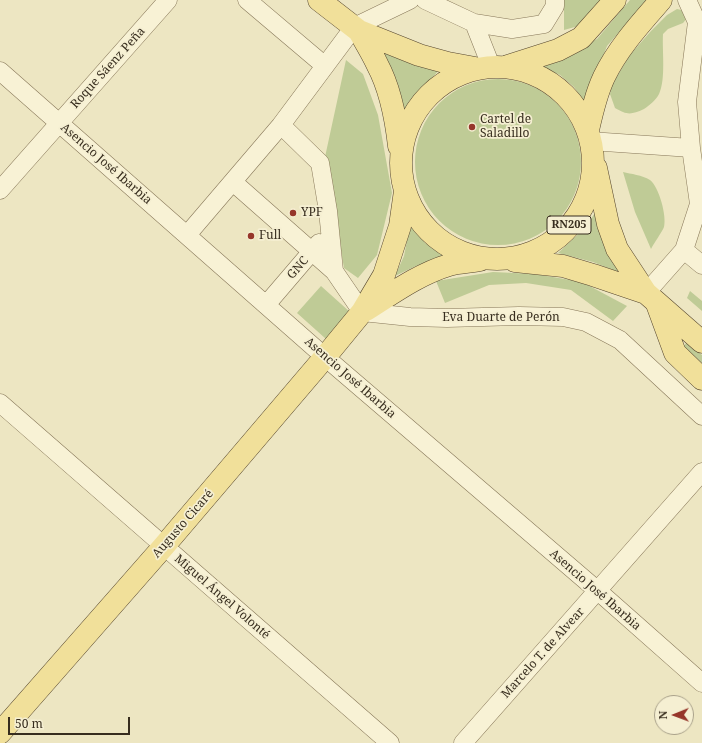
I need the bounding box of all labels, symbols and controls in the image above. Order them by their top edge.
street label: Roque Sáenz Peña [68,24,148,112]
place label: Cartel de Saladillo [480,113,531,141]
street label: Asencio José Ibarbia [57,120,155,208]
marker: Cartel de Saladillo [467,122,477,132]
place label: YPF [301,206,323,220]
marker: YPF [288,208,298,218]
road number: RN205 [547,216,591,234]
place label: Full [259,229,281,243]
marker: Full [246,231,256,241]
street label: GNC [284,254,312,282]
street label: Eva Duarte de Perón [442,311,560,325]
street label: Asencio José Ibarbia [301,334,399,422]
street label: Augusto Cicaré [150,487,216,561]
street label: Asencio José Ibarbia [546,546,644,634]
street label: Miguel Ángel Volonté [171,552,273,642]
street label: Marcelo T. de Alvear [499,605,587,701]
north arrow [654,695,694,735]
scale bar [10,709,132,735]
text: N [655,711,670,720]
text: 50 m [15,715,43,732]

